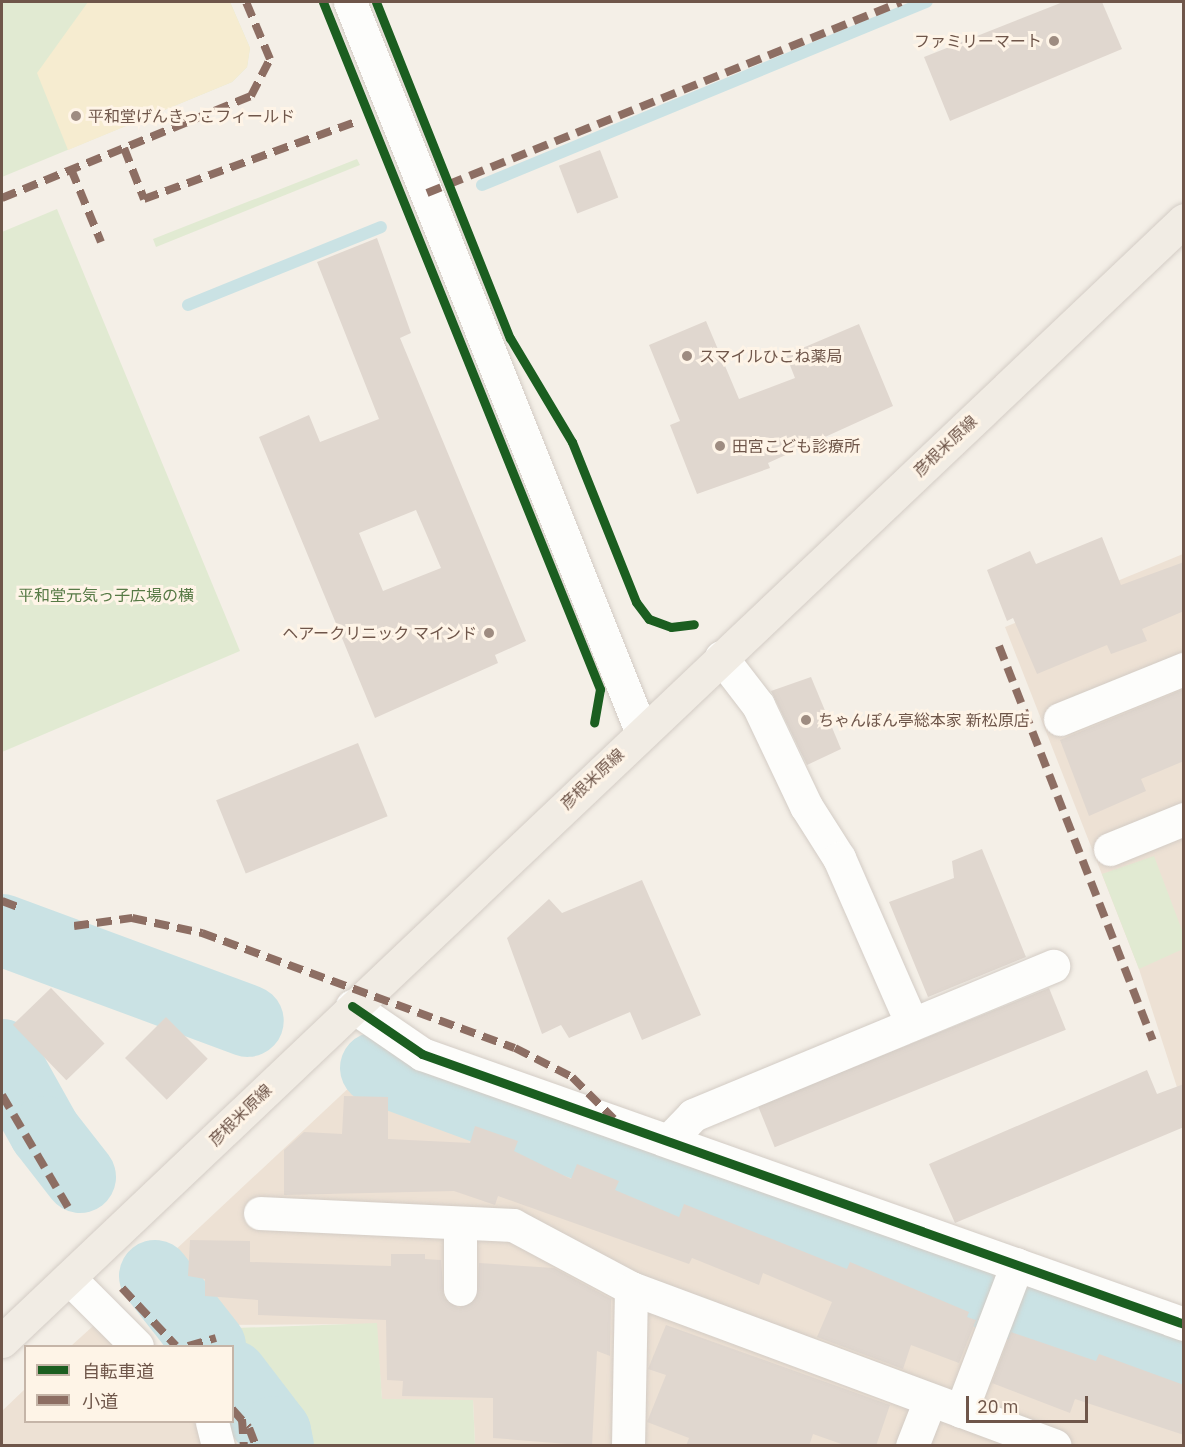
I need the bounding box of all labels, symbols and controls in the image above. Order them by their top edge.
place label: ファミリーマート [914,31,1042,51]
marker: ファミリーマート [1047,34,1061,48]
place label: 平和堂げんきっこフィールド [88,106,296,126]
marker: 平和堂げんきっこフィールド [69,109,83,123]
place label: スマイルひこね薬局 [699,346,843,366]
marker: スマイルひこね薬局 [680,349,694,363]
street label: 彦根米原線 [909,412,981,480]
place label: 田宮こども診療所 [732,436,860,456]
marker: 田宮こども診療所 [713,439,727,453]
park label: 平和堂元気っ子広場の横 [18,585,194,605]
place label: ヘアークリニック マインド [282,623,477,643]
marker: ヘアークリニック マインド [482,626,496,640]
place label: ちゃんぽん亭総本家 新松原店 [818,710,1030,730]
marker: ちゃんぽん亭総本家 新松原店 [799,713,813,727]
street label: 彦根米原線 [556,745,628,813]
street label: 彦根米原線 [205,1080,275,1150]
legend [24,1345,234,1423]
text: 自転車道 [82,1360,154,1383]
scale bar [969,1384,1090,1422]
text: 小道 [82,1390,118,1413]
text: 20 m [977,1395,1019,1418]

